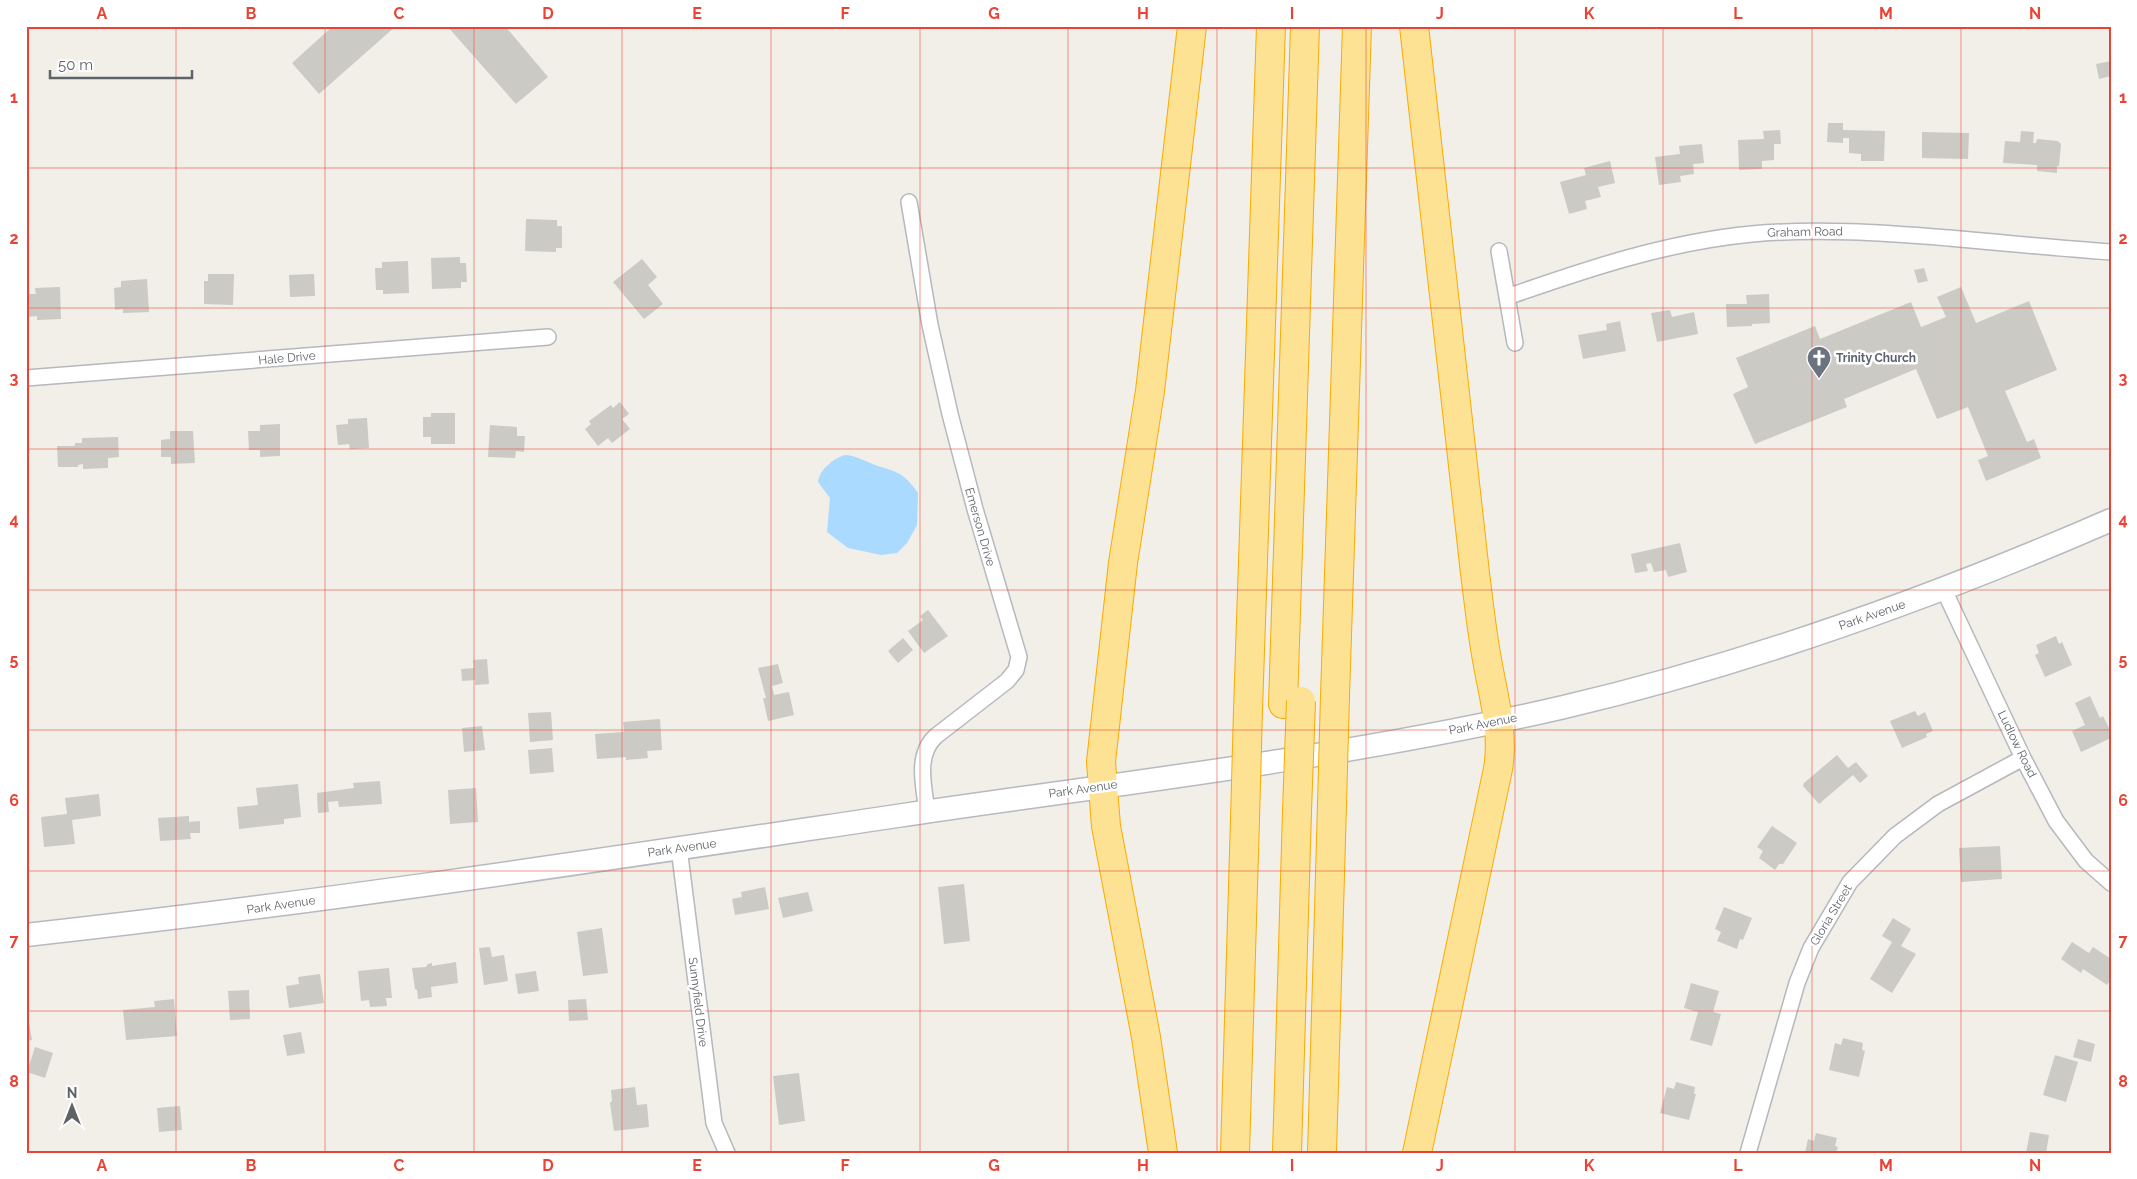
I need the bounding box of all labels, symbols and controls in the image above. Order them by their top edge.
text: A [97,4,108,23]
text: B [246,4,257,23]
text: C [394,4,405,23]
text: D [542,4,554,23]
text: E [692,4,702,23]
text: F [840,4,850,23]
text: G [988,4,1000,23]
text: H [1137,4,1149,23]
text: I [1290,4,1294,23]
text: J [1436,4,1444,23]
text: K [1584,4,1595,23]
text: L [1733,4,1743,23]
text: M [1879,4,1893,23]
text: N [2029,4,2041,23]
scale bar [50,48,192,80]
text: 50 m [58,56,93,74]
text: 1 [10,88,18,107]
text: 1 [2119,88,2127,107]
street label: Graham Road [1767,224,1843,240]
text: 2 [9,229,19,248]
text: 2 [2118,229,2128,248]
church icon: Trinity Church [1806,345,1832,379]
street label: Hale Drive [258,349,316,367]
place label: Trinity Church [1836,351,1916,365]
text: 3 [10,369,19,388]
text: 3 [2119,369,2128,388]
street label: Emerson Drive [962,486,998,568]
text: 4 [9,510,19,529]
text: 4 [2118,510,2128,529]
street label: Park Avenue [1837,597,1907,633]
text: 5 [10,650,19,669]
text: 5 [2119,650,2128,669]
street label: Ludlow Road [1995,708,2039,780]
street label: Park Avenue [1448,711,1518,737]
street label: Park Avenue [1048,777,1118,801]
text: 6 [9,791,19,810]
text: 6 [2118,791,2128,810]
street label: Park Avenue [647,836,717,860]
street label: Gloria Street [1807,882,1855,948]
street label: Park Avenue [246,893,316,917]
text: 7 [10,931,19,950]
text: 7 [2119,931,2128,950]
street label: Sunnyfield Drive [686,956,710,1048]
text: 8 [9,1072,19,1091]
text: 8 [2118,1072,2128,1091]
north arrow [48,1082,98,1132]
text: N [67,1085,77,1101]
text: A [97,1156,108,1175]
text: B [246,1156,257,1175]
text: C [394,1156,405,1175]
text: D [542,1156,554,1175]
text: E [692,1156,702,1175]
text: F [840,1156,850,1175]
text: G [988,1156,1000,1175]
text: H [1137,1156,1149,1175]
text: I [1290,1156,1294,1175]
text: J [1436,1156,1444,1175]
text: K [1584,1156,1595,1175]
text: L [1733,1156,1743,1175]
text: M [1879,1156,1893,1175]
text: N [2029,1156,2041,1175]

